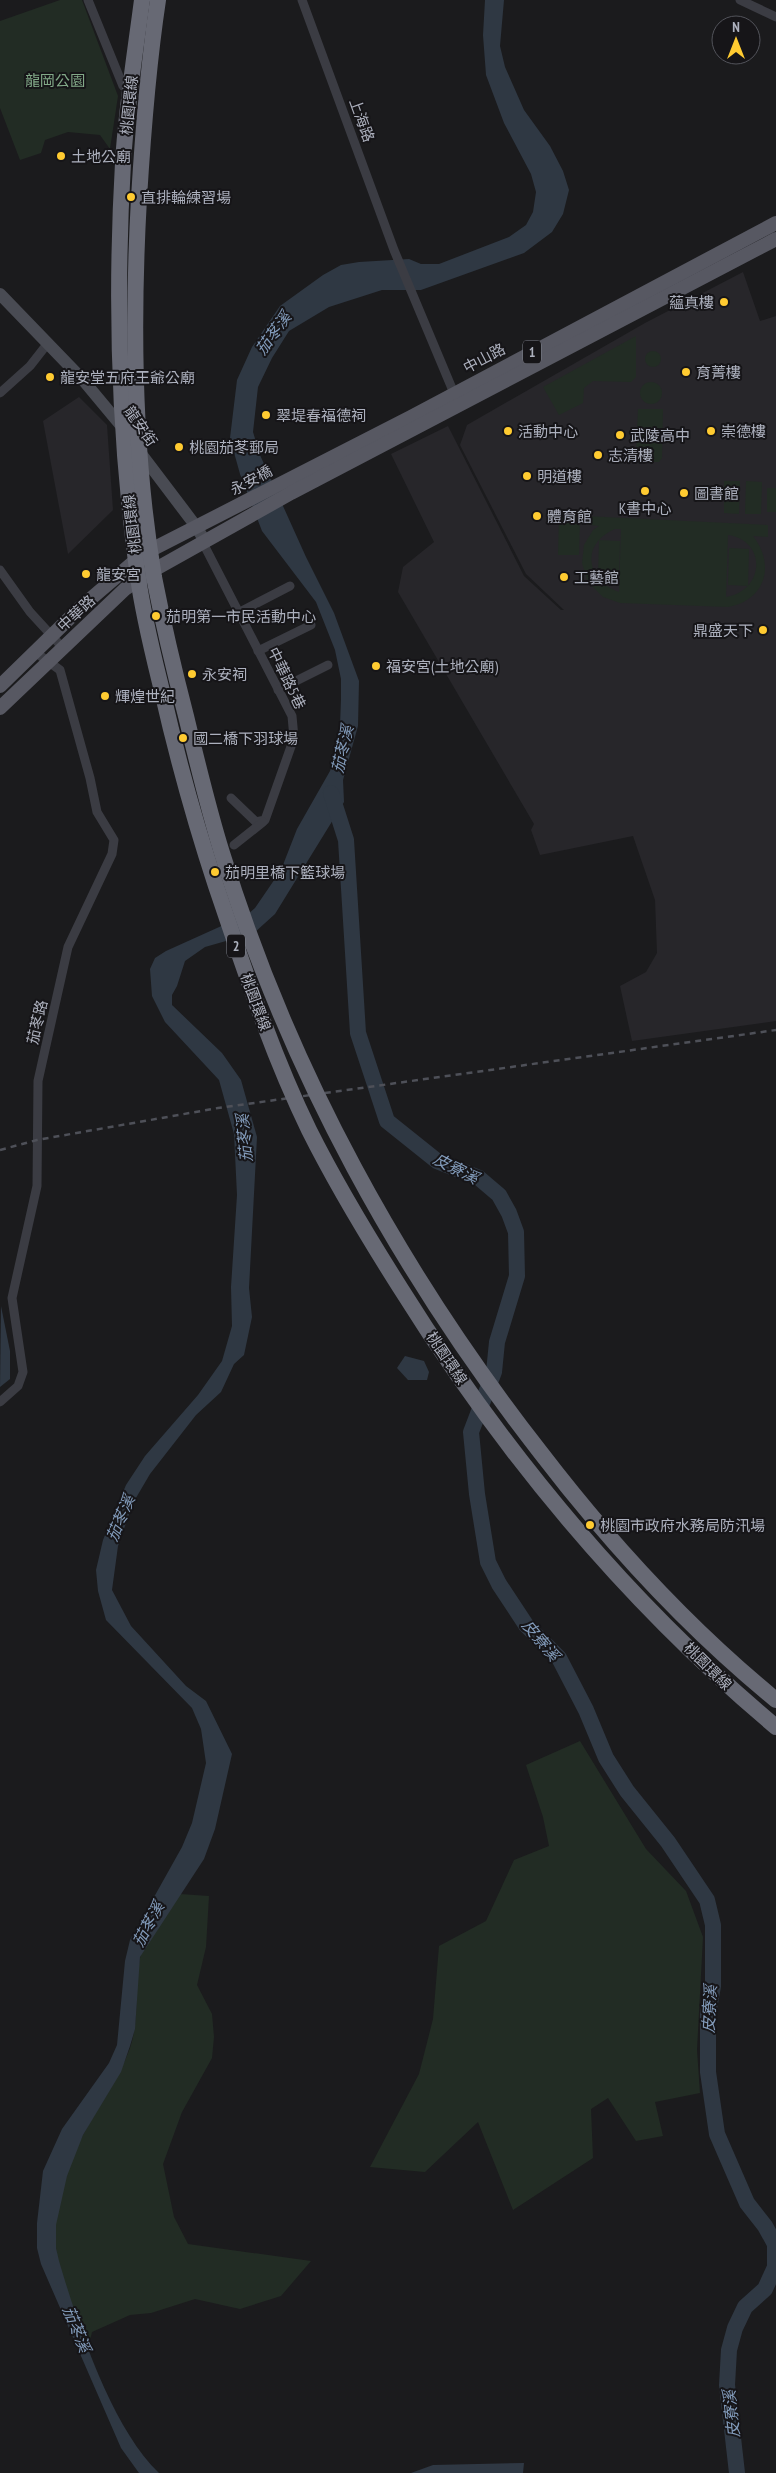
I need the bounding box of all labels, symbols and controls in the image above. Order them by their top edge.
north arrow [711,15,761,65]
text: N [732,18,740,36]
park label: 龍岡公園 [25,71,85,90]
street label: 桃園環線 [116,74,142,136]
street label: 上海路 [345,96,379,144]
place label: 土地公廟 [71,147,131,166]
marker: 土地公廟 [55,150,67,162]
place label: 直排輪練習場 [141,188,231,207]
marker: 直排輪練習場 [125,191,137,203]
place label: 蘊真樓 [669,293,714,312]
marker: 蘊真樓 [718,296,730,308]
water label: 茄苳溪 [251,306,296,358]
street label: 中山路 [460,339,508,377]
road number: 1 [523,341,541,364]
place label: 育菁樓 [696,363,741,382]
marker: 育菁樓 [680,366,692,378]
place label: 龍安堂五府王爺公廟 [60,368,195,387]
marker: 龍安堂五府王爺公廟 [44,371,56,383]
street label: 龍安街 [120,402,162,450]
place label: 翠堤春福德祠 [276,406,366,425]
marker: 翠堤春福德祠 [260,409,272,421]
place label: 活動中心 [518,422,578,441]
place label: 崇德樓 [721,422,766,441]
marker: 活動中心 [502,425,514,437]
marker: 崇德樓 [705,425,717,437]
place label: 武陵高中 [630,426,690,445]
marker: 武陵高中 [614,429,626,441]
place label: 桃園茄苳郵局 [189,438,279,457]
marker: 桃園茄苳郵局 [173,441,185,453]
place label: 志清樓 [608,446,653,465]
marker: 志清樓 [592,449,604,461]
street label: 永安橋 [227,461,275,499]
place label: 明道樓 [537,467,582,486]
marker: 明道樓 [521,470,533,482]
place label: 圖書館 [694,484,739,503]
marker: K書中心 [639,485,651,497]
marker: 圖書館 [678,487,690,499]
street label: 桃園環線 [119,493,145,555]
place label: K書中心 [619,499,671,518]
place label: 體育館 [547,507,592,526]
marker: 體育館 [531,510,543,522]
place label: 龍安宮 [96,565,141,584]
marker: 龍安宮 [80,568,92,580]
place label: 工藝館 [574,568,619,587]
marker: 工藝館 [558,571,570,583]
street label: 中華路 [53,591,99,635]
place label: 茄明第一市民活動中心 [166,607,316,626]
marker: 茄明第一市民活動中心 [150,610,162,622]
place label: 鼎盛天下 [693,621,753,640]
marker: 鼎盛天下 [757,624,769,636]
street label: 中華路5巷 [264,644,310,712]
place label: 福安宮(土地公廟) [386,657,498,676]
marker: 福安宮(土地公廟) [370,660,382,672]
place label: 永安祠 [202,665,247,684]
marker: 永安祠 [186,668,198,680]
place label: 輝煌世紀 [115,687,175,706]
marker: 輝煌世紀 [99,690,111,702]
water label: 茄苳溪 [327,721,358,775]
place label: 國二橋下羽球場 [193,729,298,748]
marker: 國二橋下羽球場 [177,732,189,744]
place label: 茄明里橋下籃球場 [225,863,345,882]
marker: 茄明里橋下籃球場 [209,866,221,878]
road number: 2 [227,934,245,958]
street label: 桃園環線 [237,971,275,1033]
street label: 茄苳路 [23,998,51,1046]
water label: 茄苳溪 [232,1111,256,1163]
water label: 皮寮溪 [430,1148,484,1189]
street label: 桃園環線 [422,1328,472,1388]
water label: 茄苳溪 [101,1490,139,1544]
place label: 桃園市政府水務局防汛場 [600,1516,765,1535]
marker: 桃園市政府水務局防汛場 [584,1519,596,1531]
water label: 皮寮溪 [518,1615,565,1666]
street label: 桃園環線 [680,1638,736,1694]
water label: 茄苳溪 [128,1896,169,1950]
water label: 皮寮溪 [698,1983,720,2033]
water label: 茄苳溪 [59,2303,96,2357]
water label: 皮寮溪 [718,2387,743,2439]

